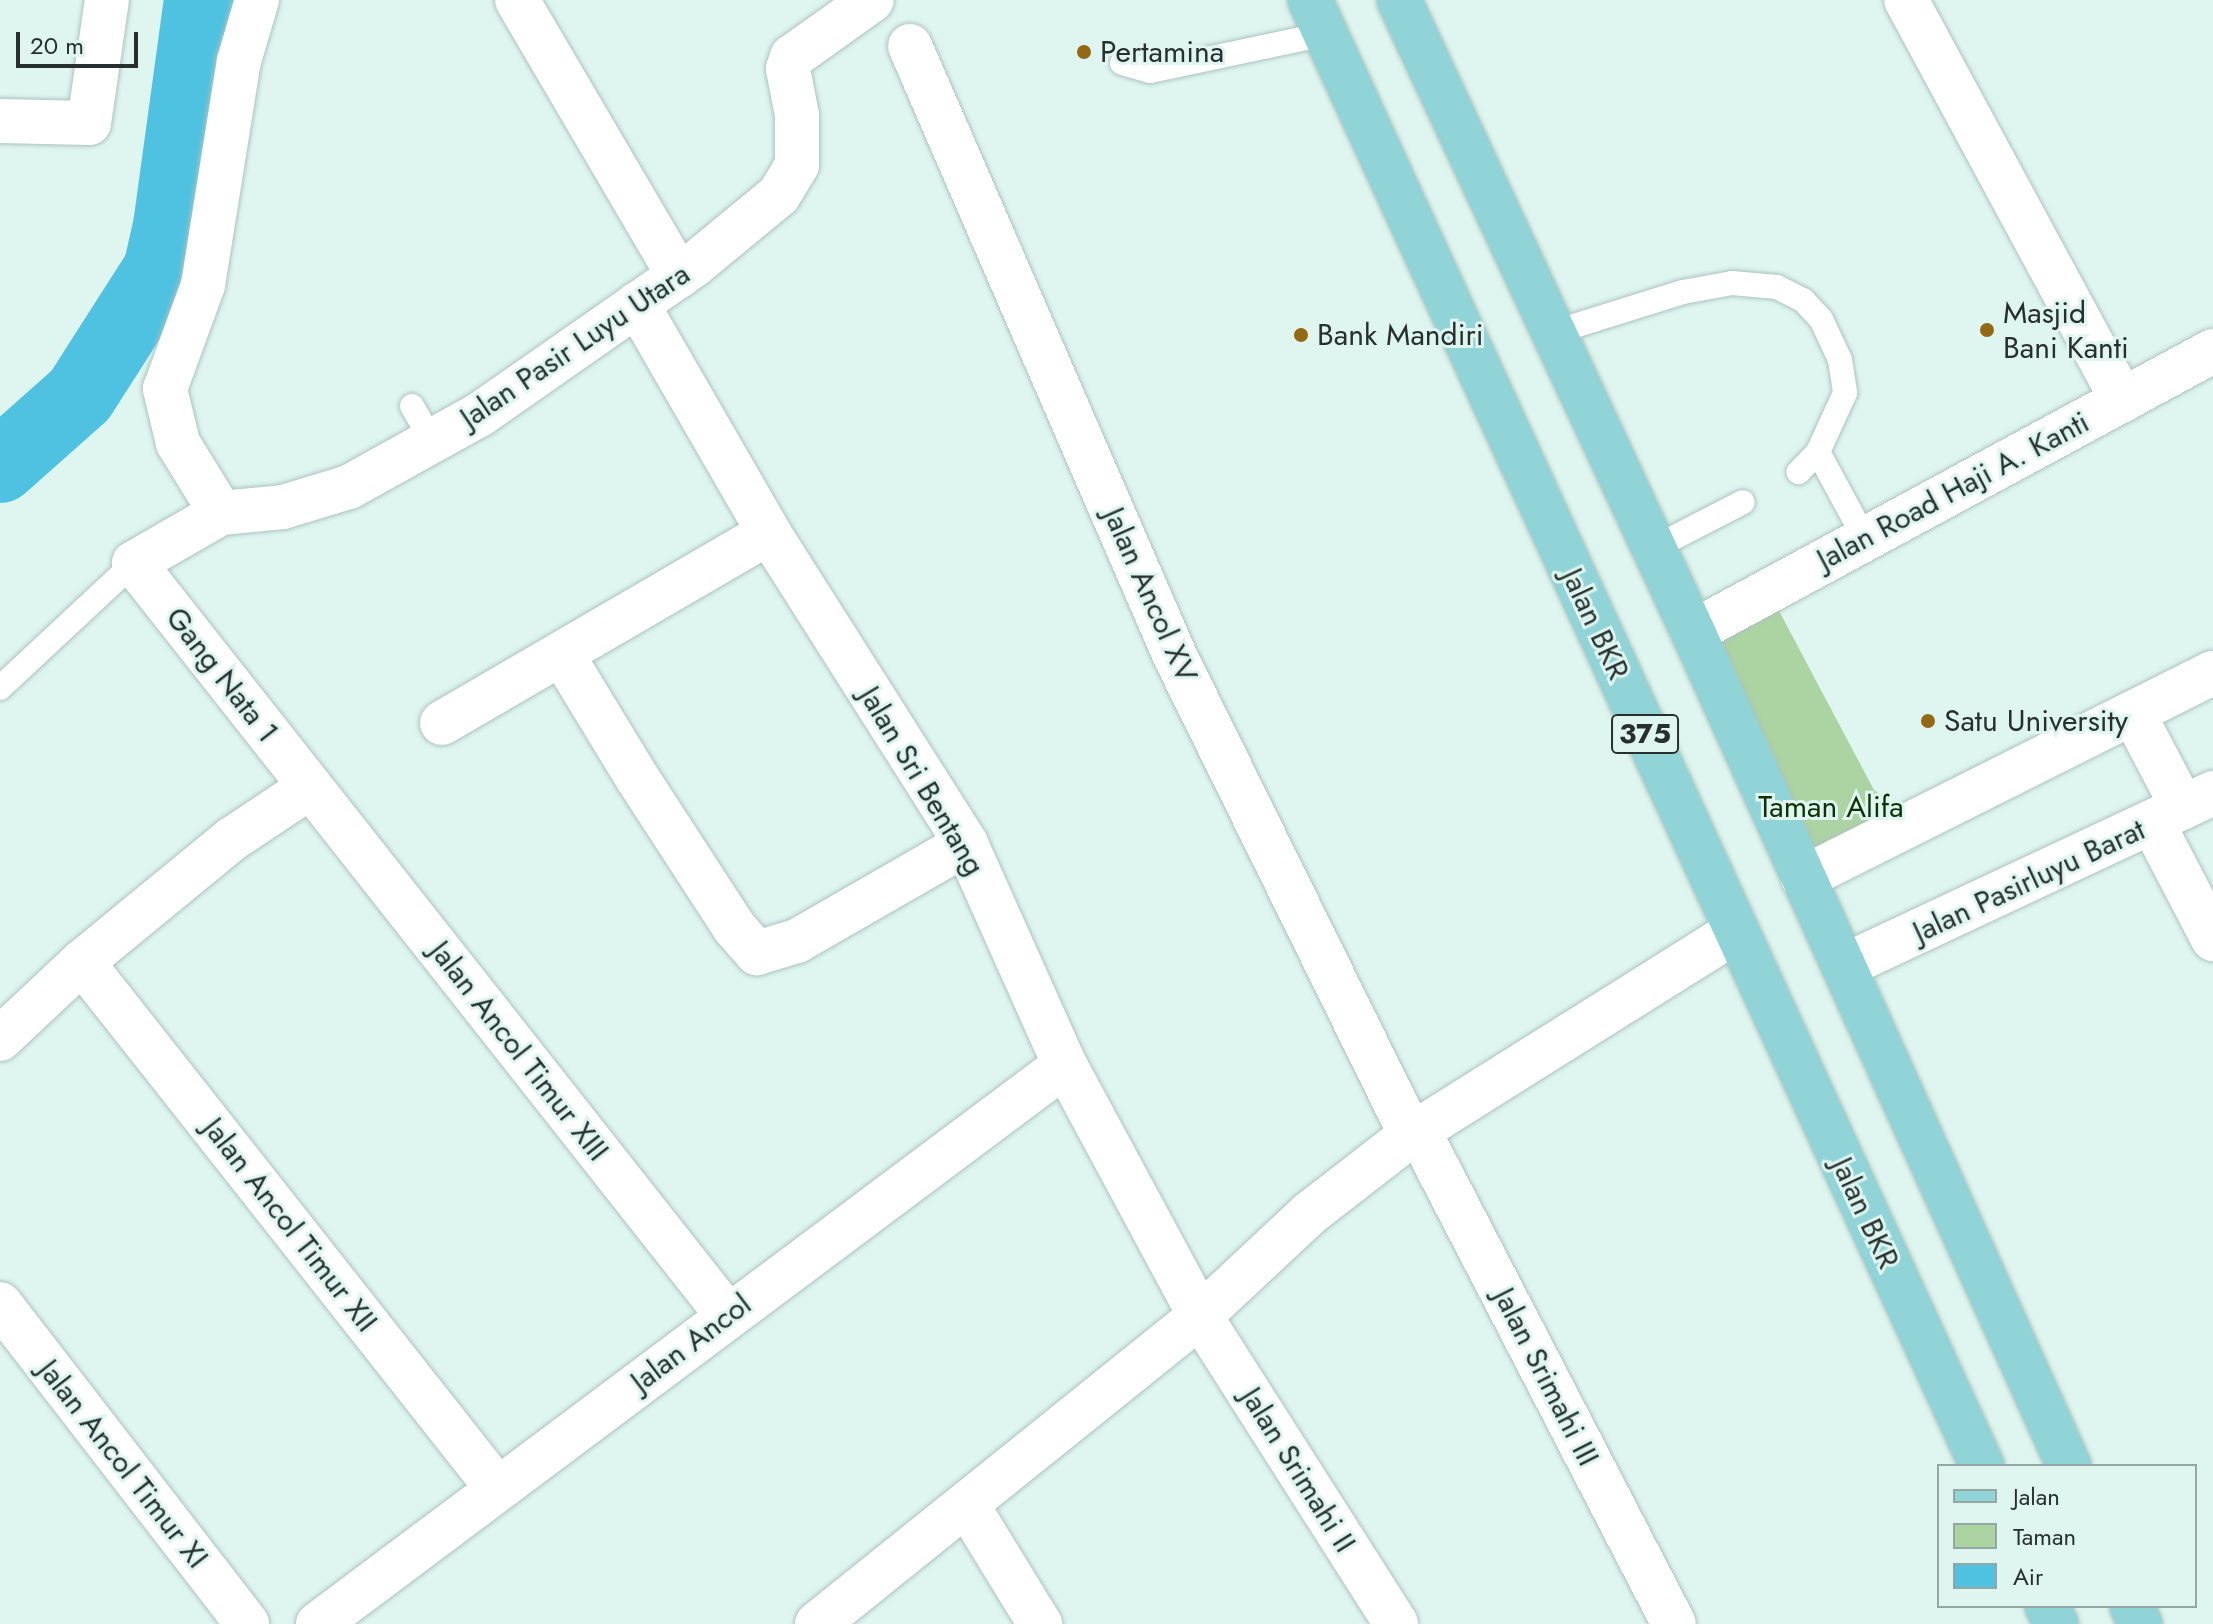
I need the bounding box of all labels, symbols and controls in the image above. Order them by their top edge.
scale bar [20,16,142,66]
text: 20 m [30,28,84,63]
place label: Pertamina [1100,34,1224,70]
marker: Pertamina [1075,43,1093,61]
street label: Jalan Pasir Luyu Utara [454,256,696,436]
place label: Masjid Bani Kanti [2003,295,2129,366]
place label: Bank Mandiri [1317,317,1484,353]
marker: Masjid Bani Kanti [1978,321,1996,339]
marker: Bank Mandiri [1292,326,1310,344]
street label: Jalan Road Haji A. Kanti [1811,404,2095,578]
street label: Jalan Ancol XV [1095,502,1205,688]
street label: Jalan BKR [1554,563,1636,685]
street label: Gang Nata 1 [158,600,286,750]
street label: Jalan Sri Bentang [852,680,992,882]
place label: Satu University [1944,703,2128,739]
road number: 375 [1611,710,1679,758]
marker: Satu University [1919,712,1937,730]
park label: Taman Alifa [1758,789,1904,825]
street label: Jalan Pasirluyu Barat [1907,812,2151,950]
street label: Jalan Ancol Timur XIII [422,934,616,1168]
street label: Jalan Ancol Timur XII [195,1111,385,1339]
street label: Jalan BKR [1824,1152,1906,1274]
street label: Jalan Srimahi III [1486,1282,1606,1472]
street label: Jalan Ancol [624,1286,758,1400]
street label: Jalan Ancol Timur XI [31,1353,215,1575]
street label: Jalan Srimahi II [1233,1381,1363,1559]
legend [1937,1464,2197,1608]
text: Jalan [2013,1479,2060,1514]
text: Taman [2013,1519,2076,1554]
text: Air [2013,1559,2043,1594]

